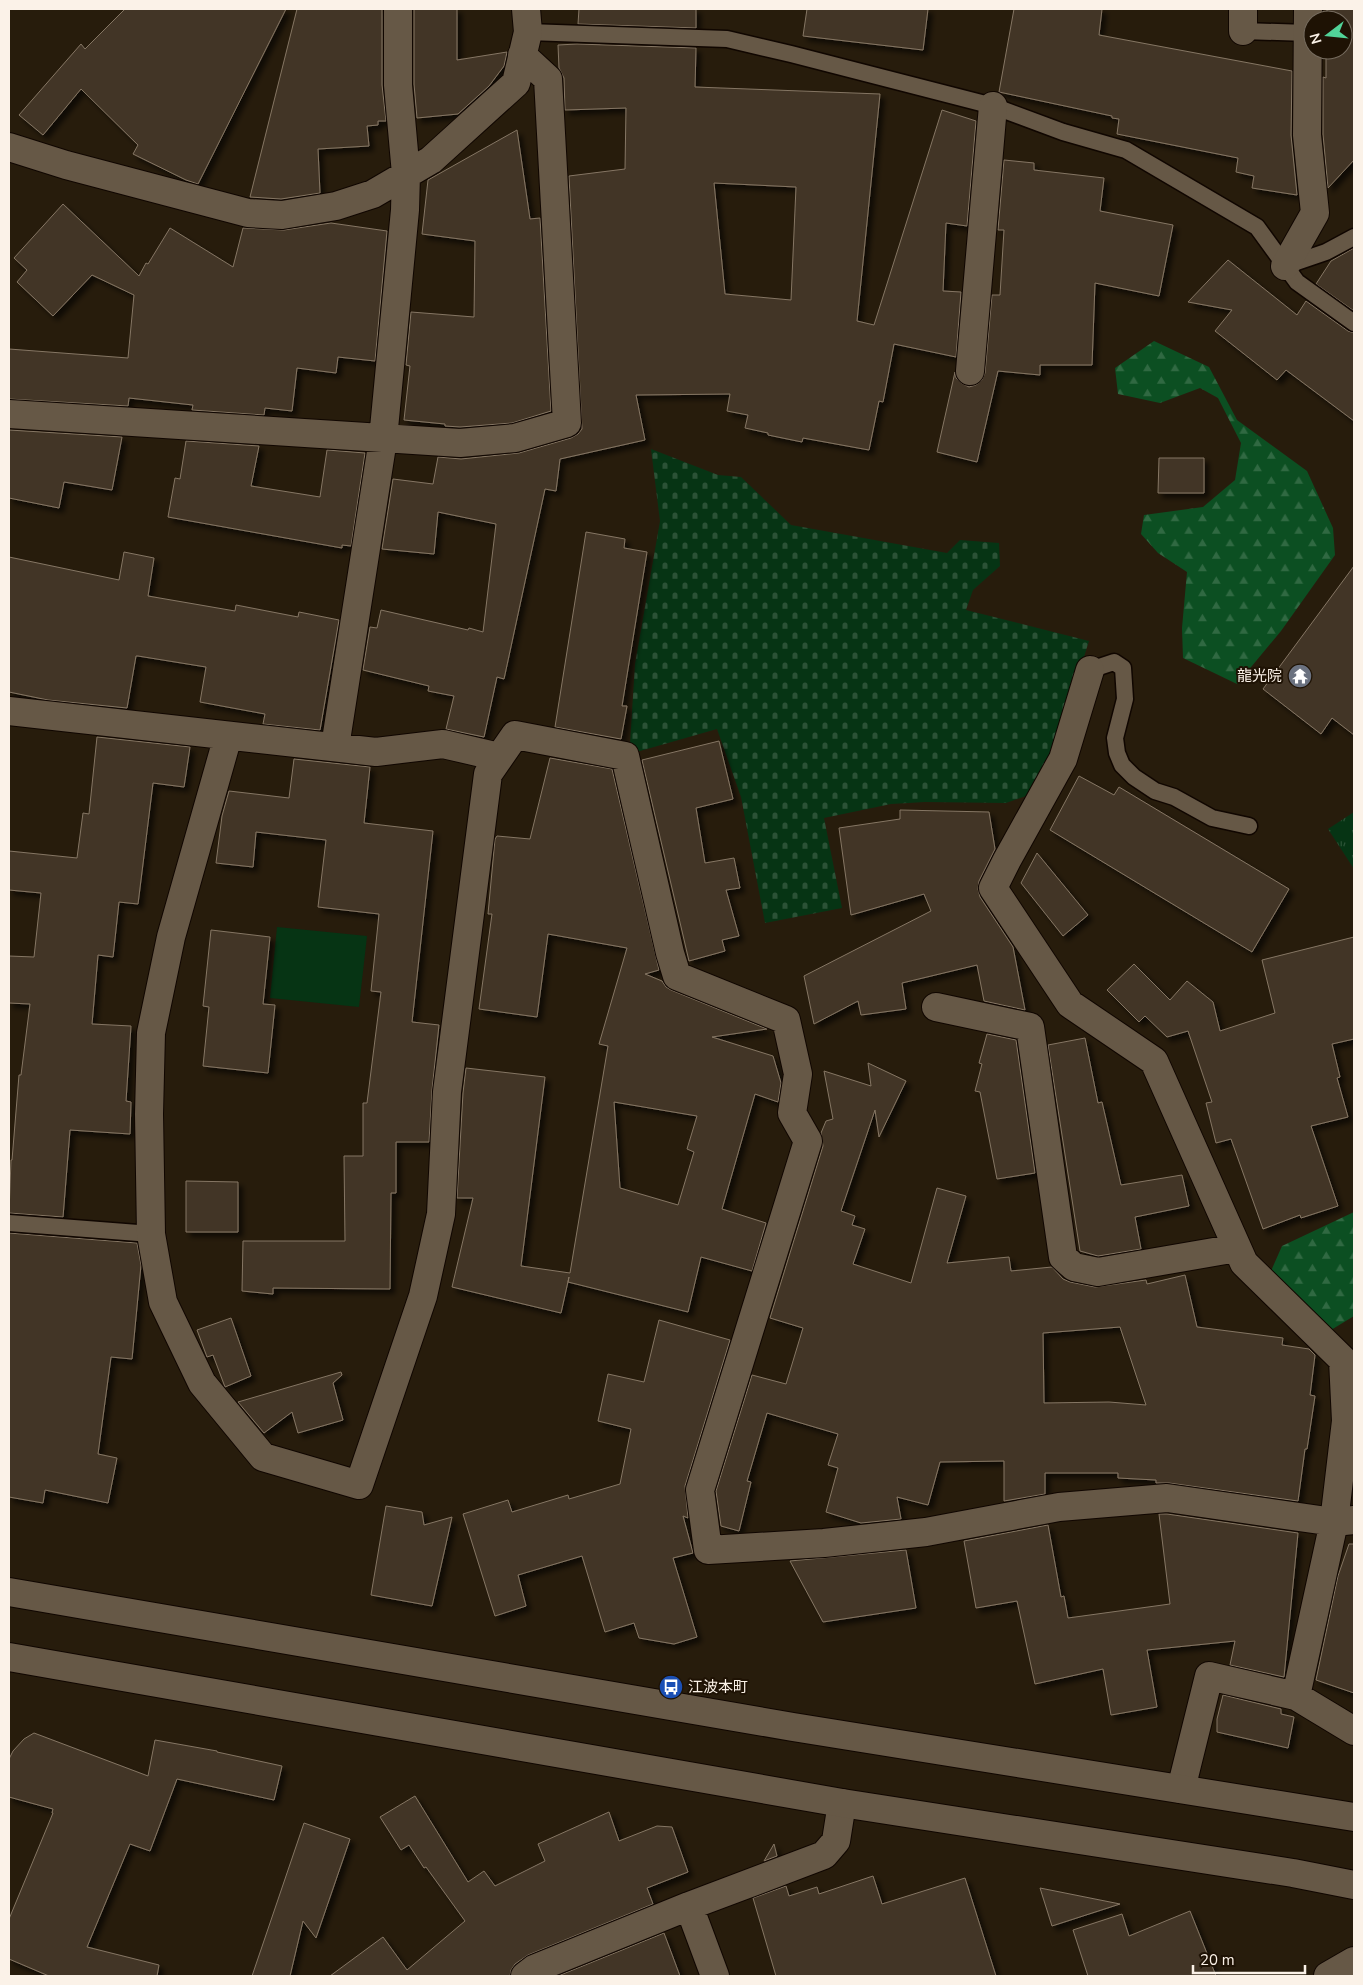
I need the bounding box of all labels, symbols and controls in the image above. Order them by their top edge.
north arrow [1303,10,1353,60]
text: N [1305,31,1327,46]
temple icon: 龍光院 [1287,663,1313,689]
place label: 龍光院 [1237,666,1282,686]
bus stop icon: 江波本町 [658,1674,684,1700]
place label: 江波本町 [688,1677,748,1697]
scale bar [1193,1942,1306,1974]
text: 20 m [1200,1950,1235,1970]

